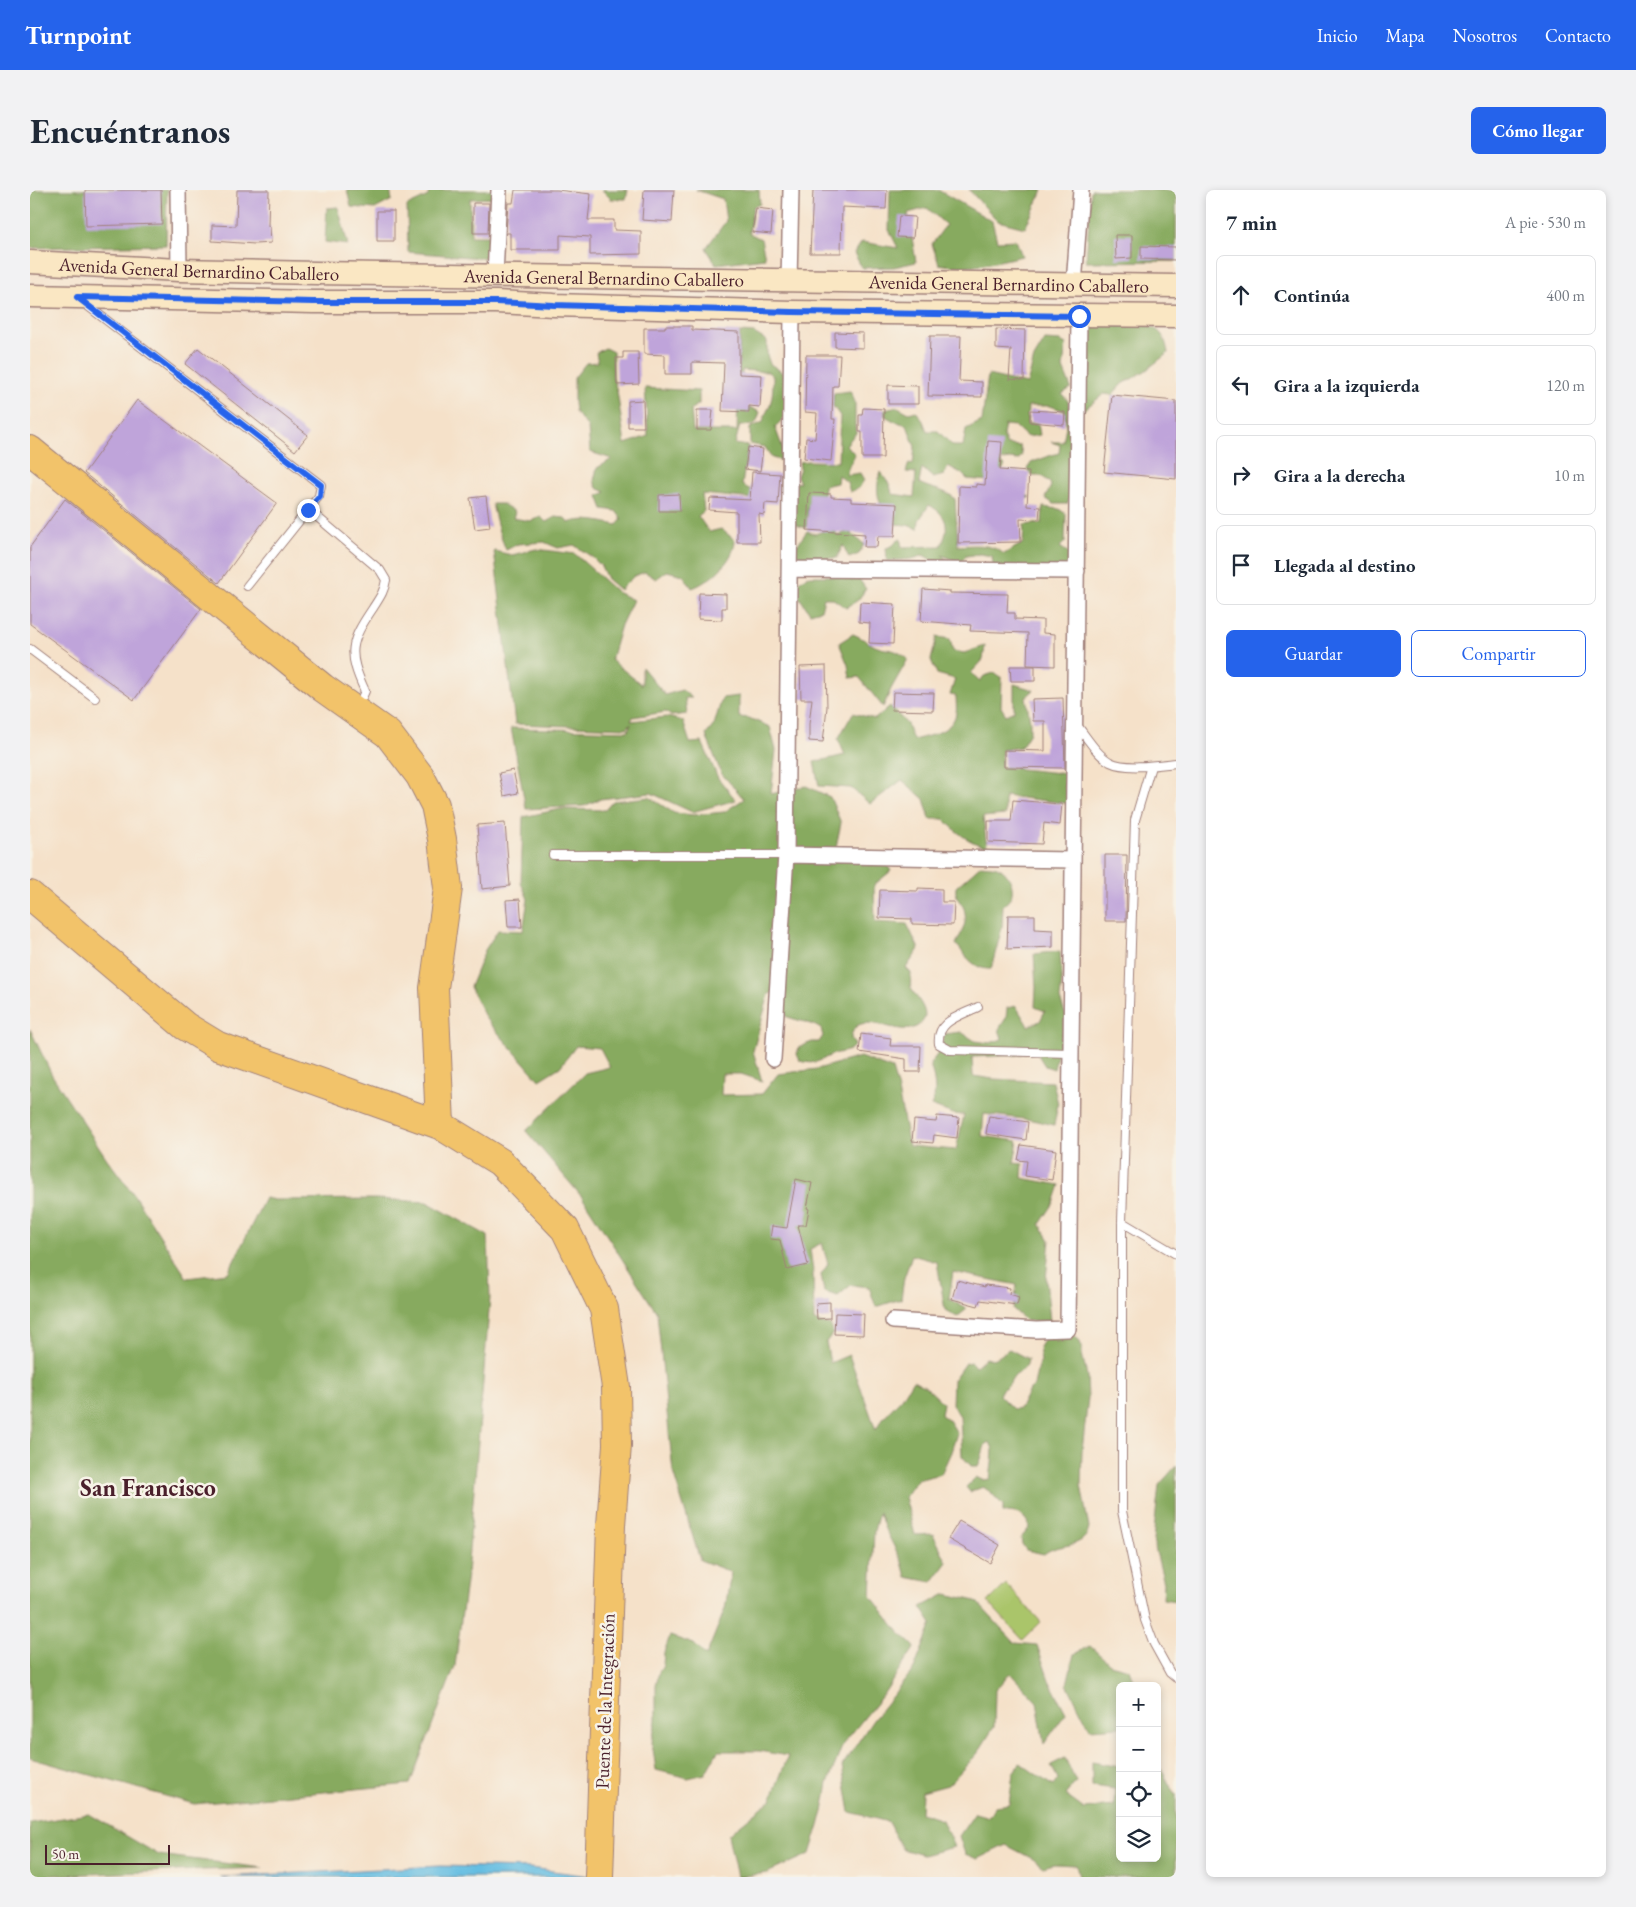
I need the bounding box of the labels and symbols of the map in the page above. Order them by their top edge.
street label: Avenida General Bernardino Caballero [57,251,339,286]
street label: Avenida General Bernardino Caballero [462,263,744,292]
street label: Avenida General Bernardino Caballero [867,269,1149,298]
route start [1068,305,1091,328]
route end [297,499,320,522]
district label: San Francisco [80,1472,216,1503]
street label: Puente de la Integración [589,1613,621,1789]
scale bar [45,1842,170,1865]

